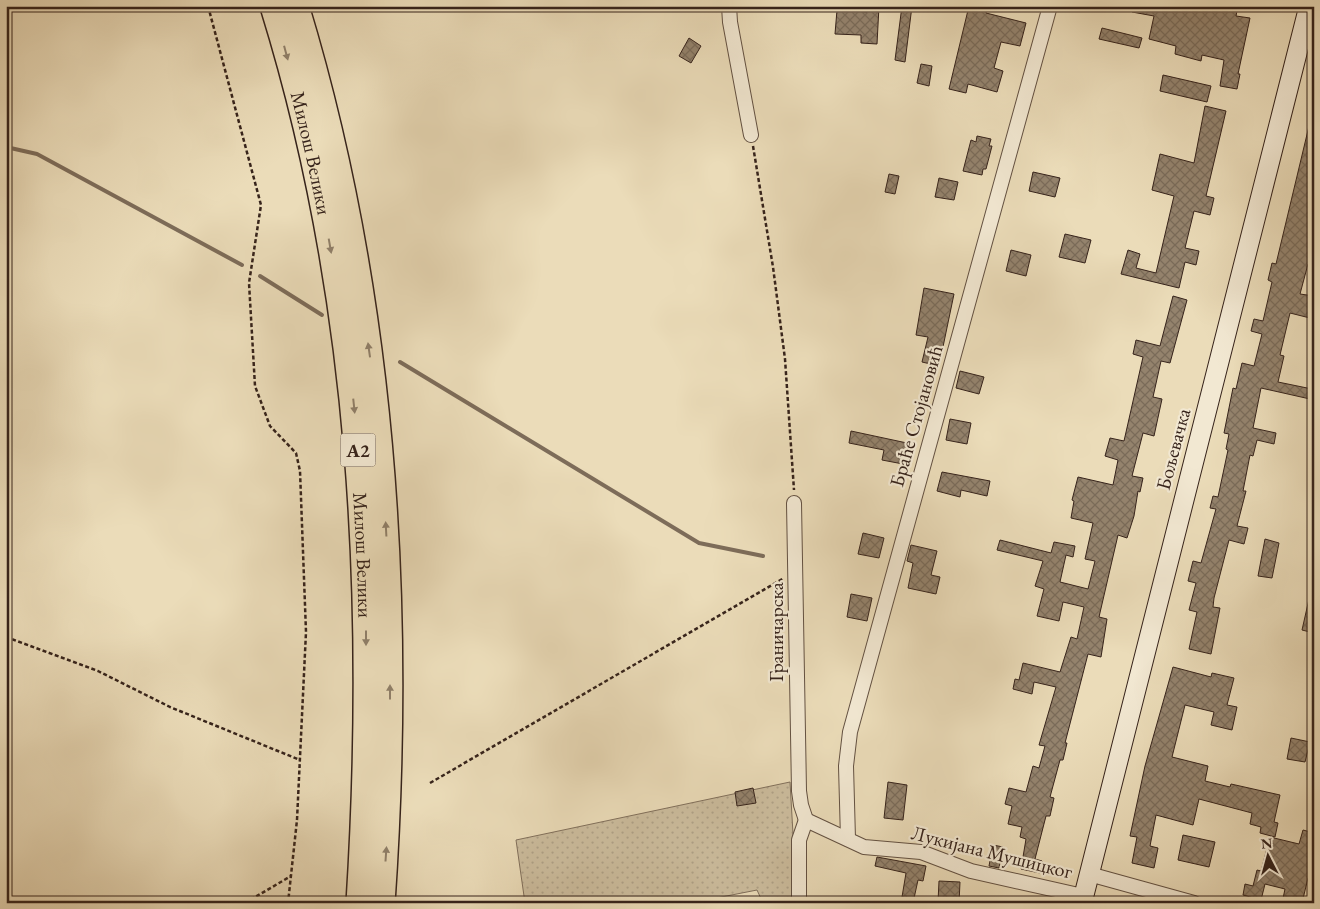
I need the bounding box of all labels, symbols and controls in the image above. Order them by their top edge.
one-way arrow [282,46,290,61]
street label: Милош Велики [285,88,338,217]
one-way arrow [326,238,334,254]
one-way arrow [365,342,373,358]
street label: Браће Стојановић [883,342,949,490]
one-way arrow [350,399,358,415]
street label: Бољевачка [1150,405,1196,493]
road number: A2 [340,434,376,466]
street label: Милош Велики [347,491,379,619]
one-way arrow [382,521,390,537]
street label: Граничарска [763,582,789,682]
one-way arrow [362,631,370,647]
one-way arrow [386,683,394,699]
street label: Лукијана Мушицког [909,819,1075,885]
north arrow [1242,832,1292,882]
text: N [1260,833,1274,853]
one-way arrow [382,846,390,862]

